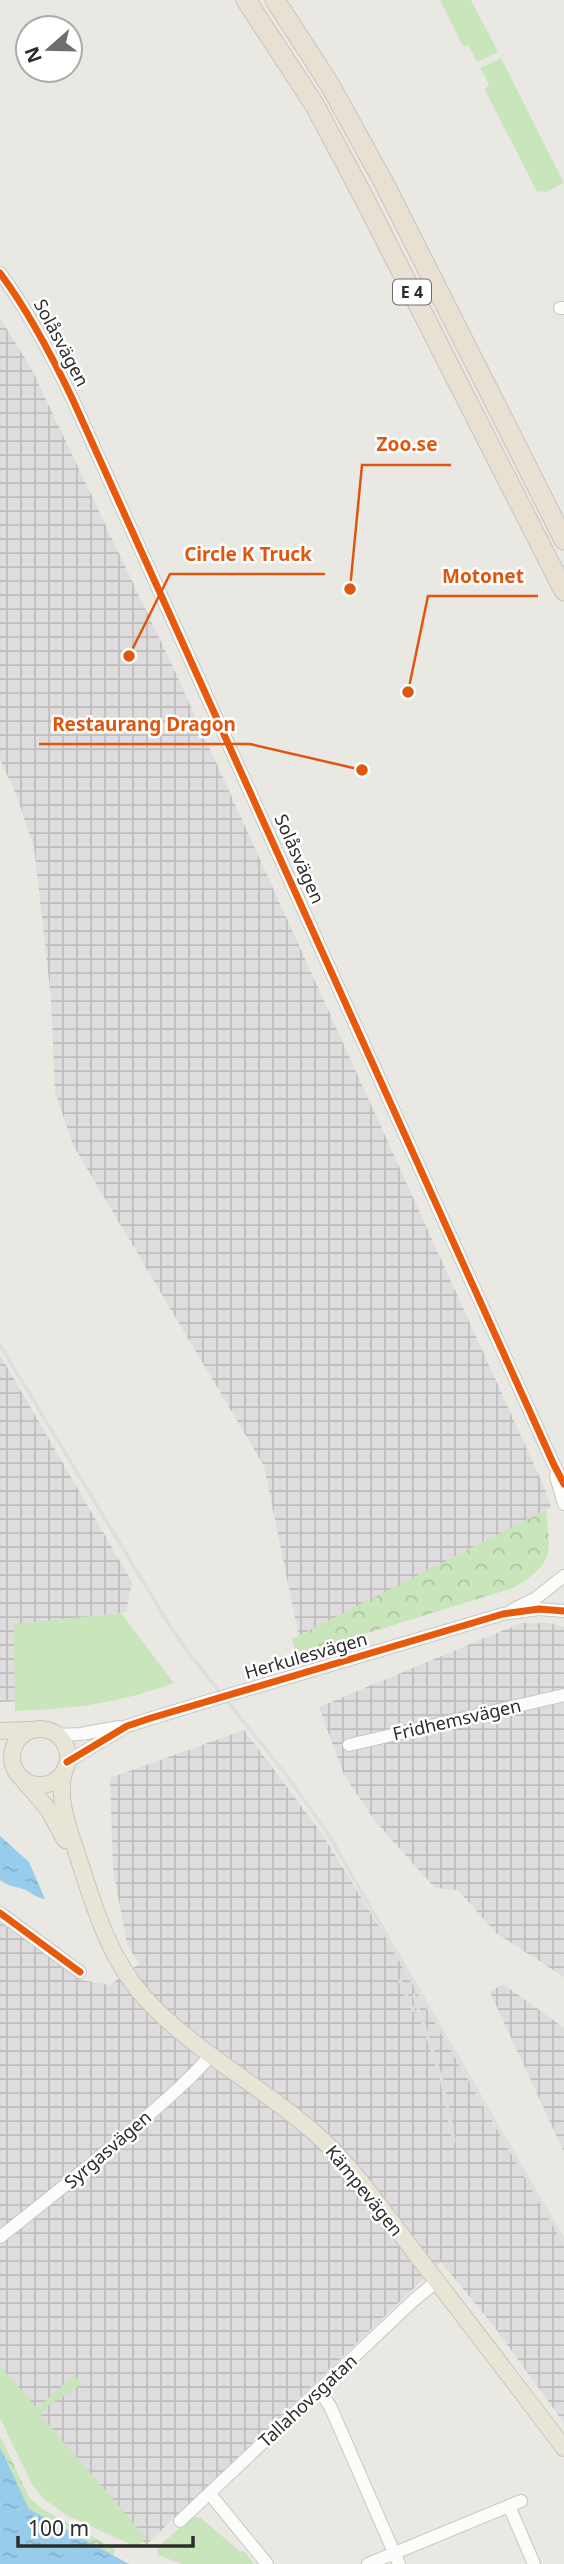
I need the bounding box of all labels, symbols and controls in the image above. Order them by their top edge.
north arrow [14,14,84,84]
text: N [18,43,48,67]
road number: E 4 [393,280,431,304]
street label: Solåsvägen [29,295,95,390]
callout: Zoo.se [362,425,451,465]
text: Zoo.se [377,431,437,457]
callout: Circle K Truck [170,534,325,574]
text: Circle K Truck [184,541,312,567]
callout: Motonet [428,556,538,596]
text: Motonet [442,563,524,589]
callout: Restaurang Dragon [39,704,250,744]
text: Restaurang Dragon [52,711,236,737]
street label: Solåsvägen [269,810,330,907]
street label: Herkulesvägen [242,1626,370,1684]
street label: Fridhemsvägen [390,1693,523,1745]
street label: Syrgasvägen [59,2105,156,2194]
street label: Kämpevägen [321,2140,409,2241]
street label: Tallahovsgatan [253,2348,362,2452]
scale bar [18,2504,192,2548]
text: 100 m [28,2514,89,2542]

